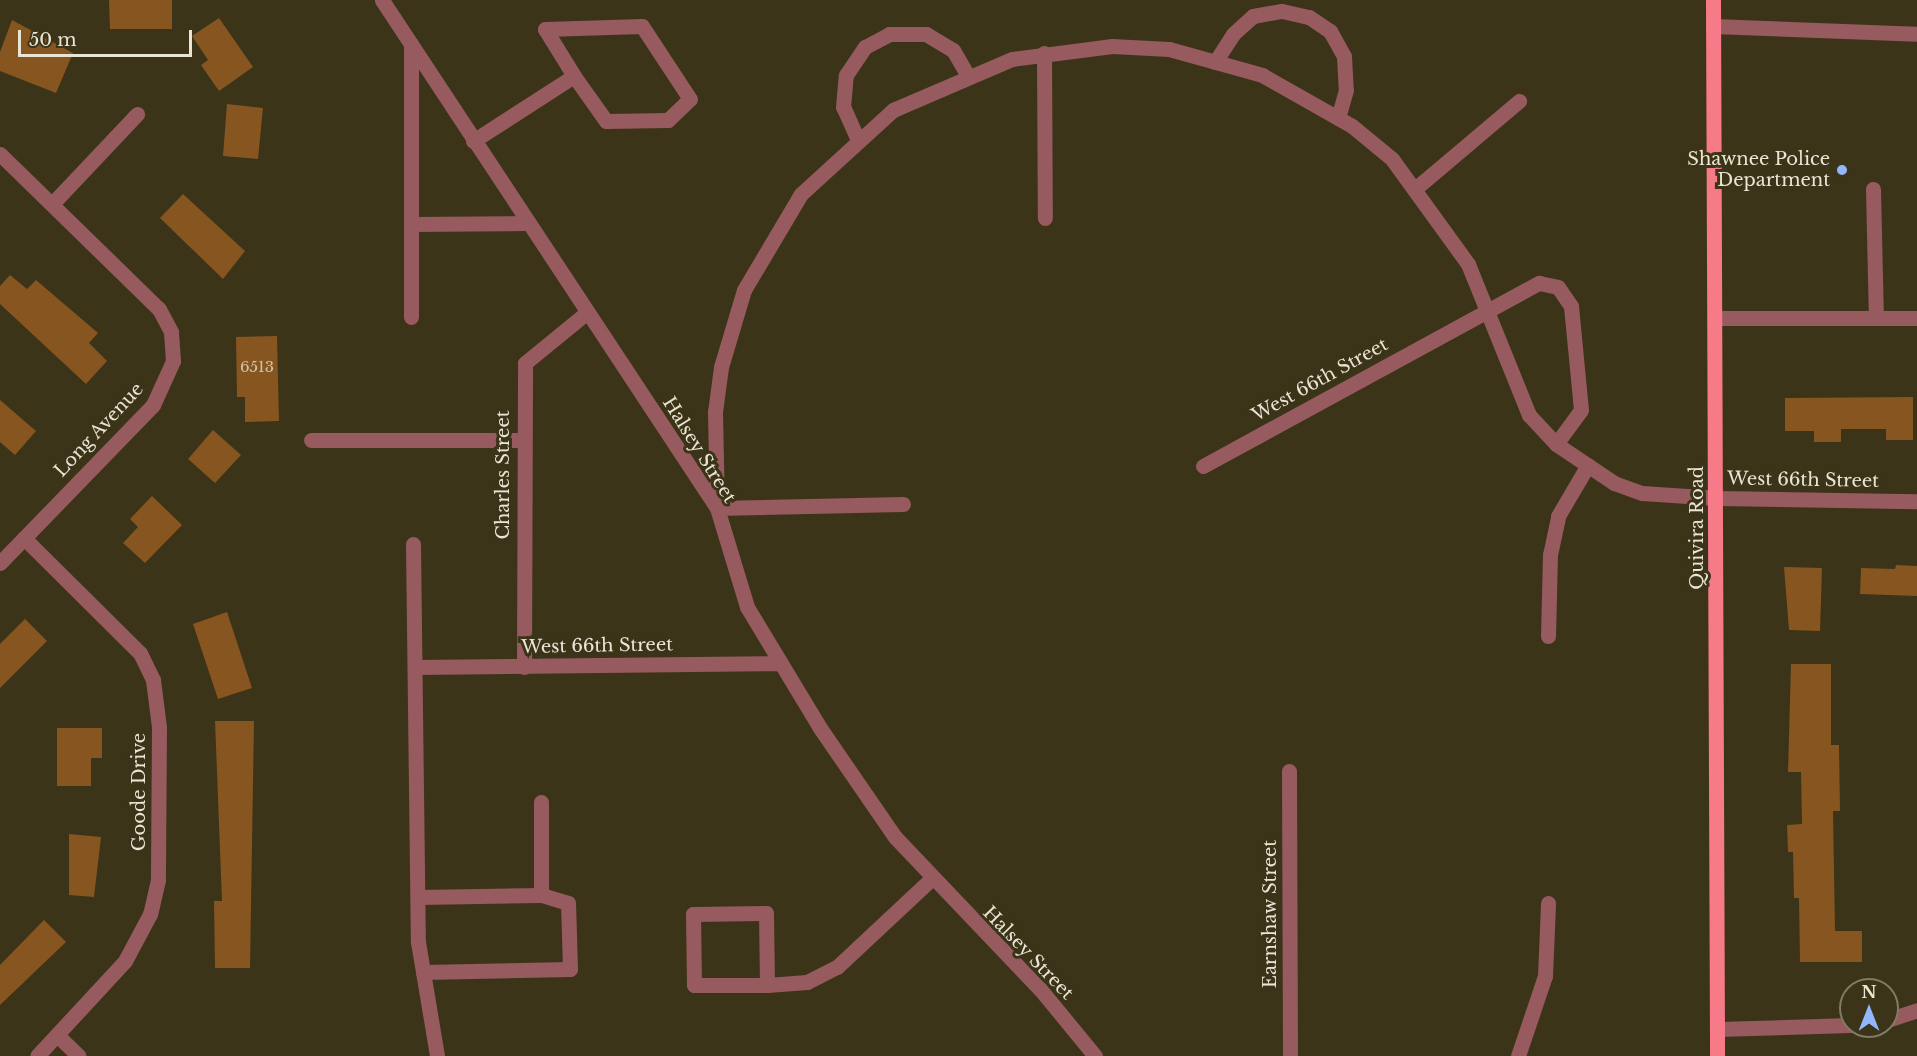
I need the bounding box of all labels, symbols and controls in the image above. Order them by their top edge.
scale bar [21,18,195,56]
text: 50 m [29,29,77,51]
place label: Shawnee Police Department [1687,149,1830,192]
marker: Shawnee Police Department [1835,163,1849,177]
street label: West 66th Street [1248,334,1392,426]
house number: 6513 [240,358,274,376]
street label: Long Avenue [50,378,148,482]
street label: Halsey Street [658,393,740,507]
street label: Charles Street [492,410,514,540]
street label: Quivira Road [1686,466,1708,590]
street label: West 66th Street [1727,468,1879,492]
street label: West 66th Street [521,634,673,658]
street label: Goode Drive [128,733,150,851]
street label: Earnshaw Street [1259,840,1281,988]
street label: Halsey Street [978,902,1078,1004]
north arrow [1839,978,1899,1038]
text: N [1861,982,1877,1002]

